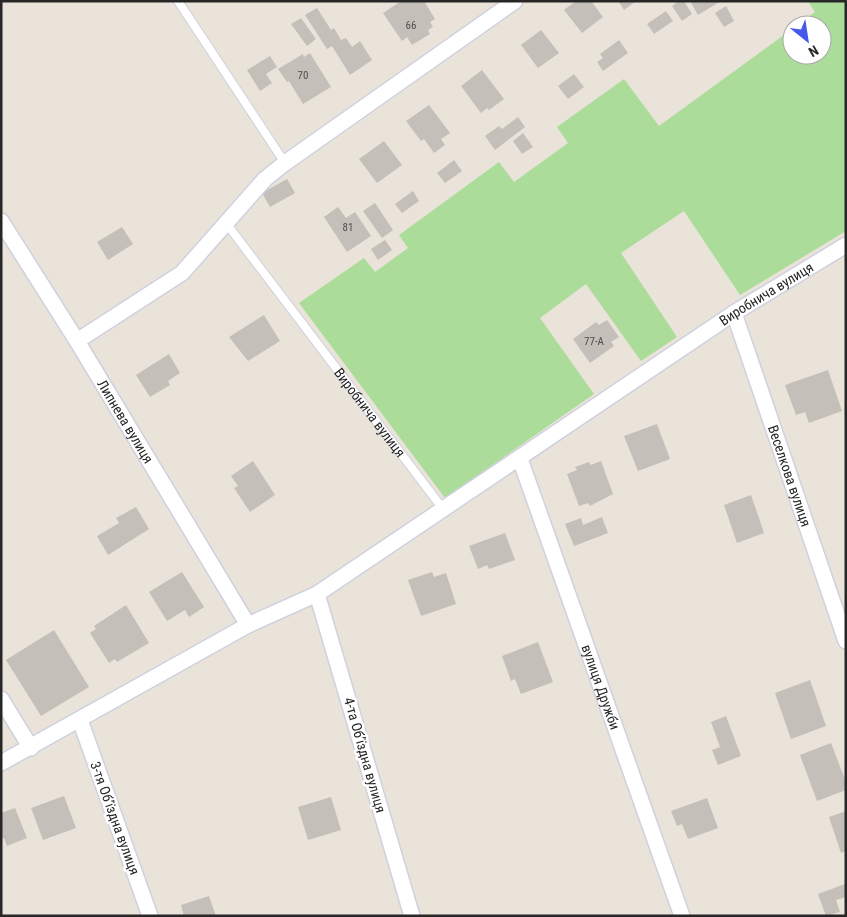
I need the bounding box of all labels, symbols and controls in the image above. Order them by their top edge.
north arrow [782,15,832,65]
house number: 66 [406,19,416,32]
text: N [806,42,821,60]
house number: 70 [298,69,308,82]
house number: 81 [343,221,353,234]
street label: Виробнича вулиця [716,259,816,329]
house number: 77-А [584,335,605,348]
street label: Виробнича вулиця [331,365,409,460]
street label: Липнева вулиця [94,377,157,466]
street label: Веселкова вулиця [765,423,814,529]
street label: вулиця Дружби [578,642,623,732]
street label: 4-та Обʼїздна вулиця [341,696,389,814]
street label: 3-тя Обʼїздна вулиця [87,759,143,877]

